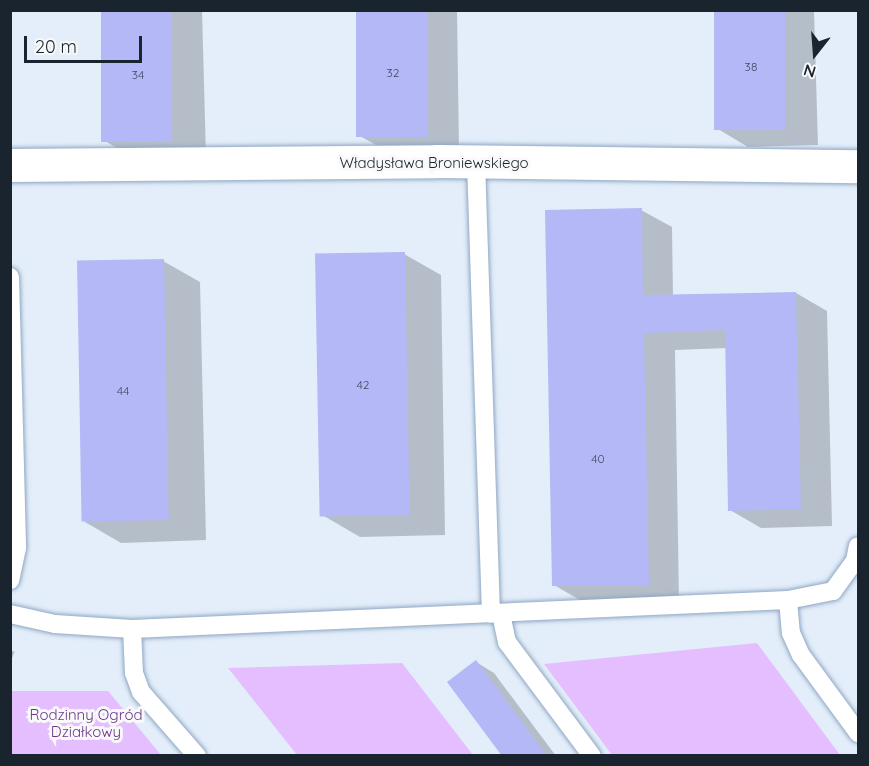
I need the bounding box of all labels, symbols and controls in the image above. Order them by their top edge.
scale bar [27,24,146,62]
north arrow [785,24,845,84]
text: 20 m [35,35,77,58]
house number: 38 [745,60,757,74]
text: N [801,60,818,82]
house number: 32 [387,66,399,80]
house number: 34 [132,68,144,82]
street label: Władysława Broniewskiego [339,154,529,172]
house number: 42 [357,378,369,392]
house number: 44 [117,384,129,398]
house number: 40 [591,452,605,466]
park label: Rodzinny Ogród Działkowy [29,705,143,740]

